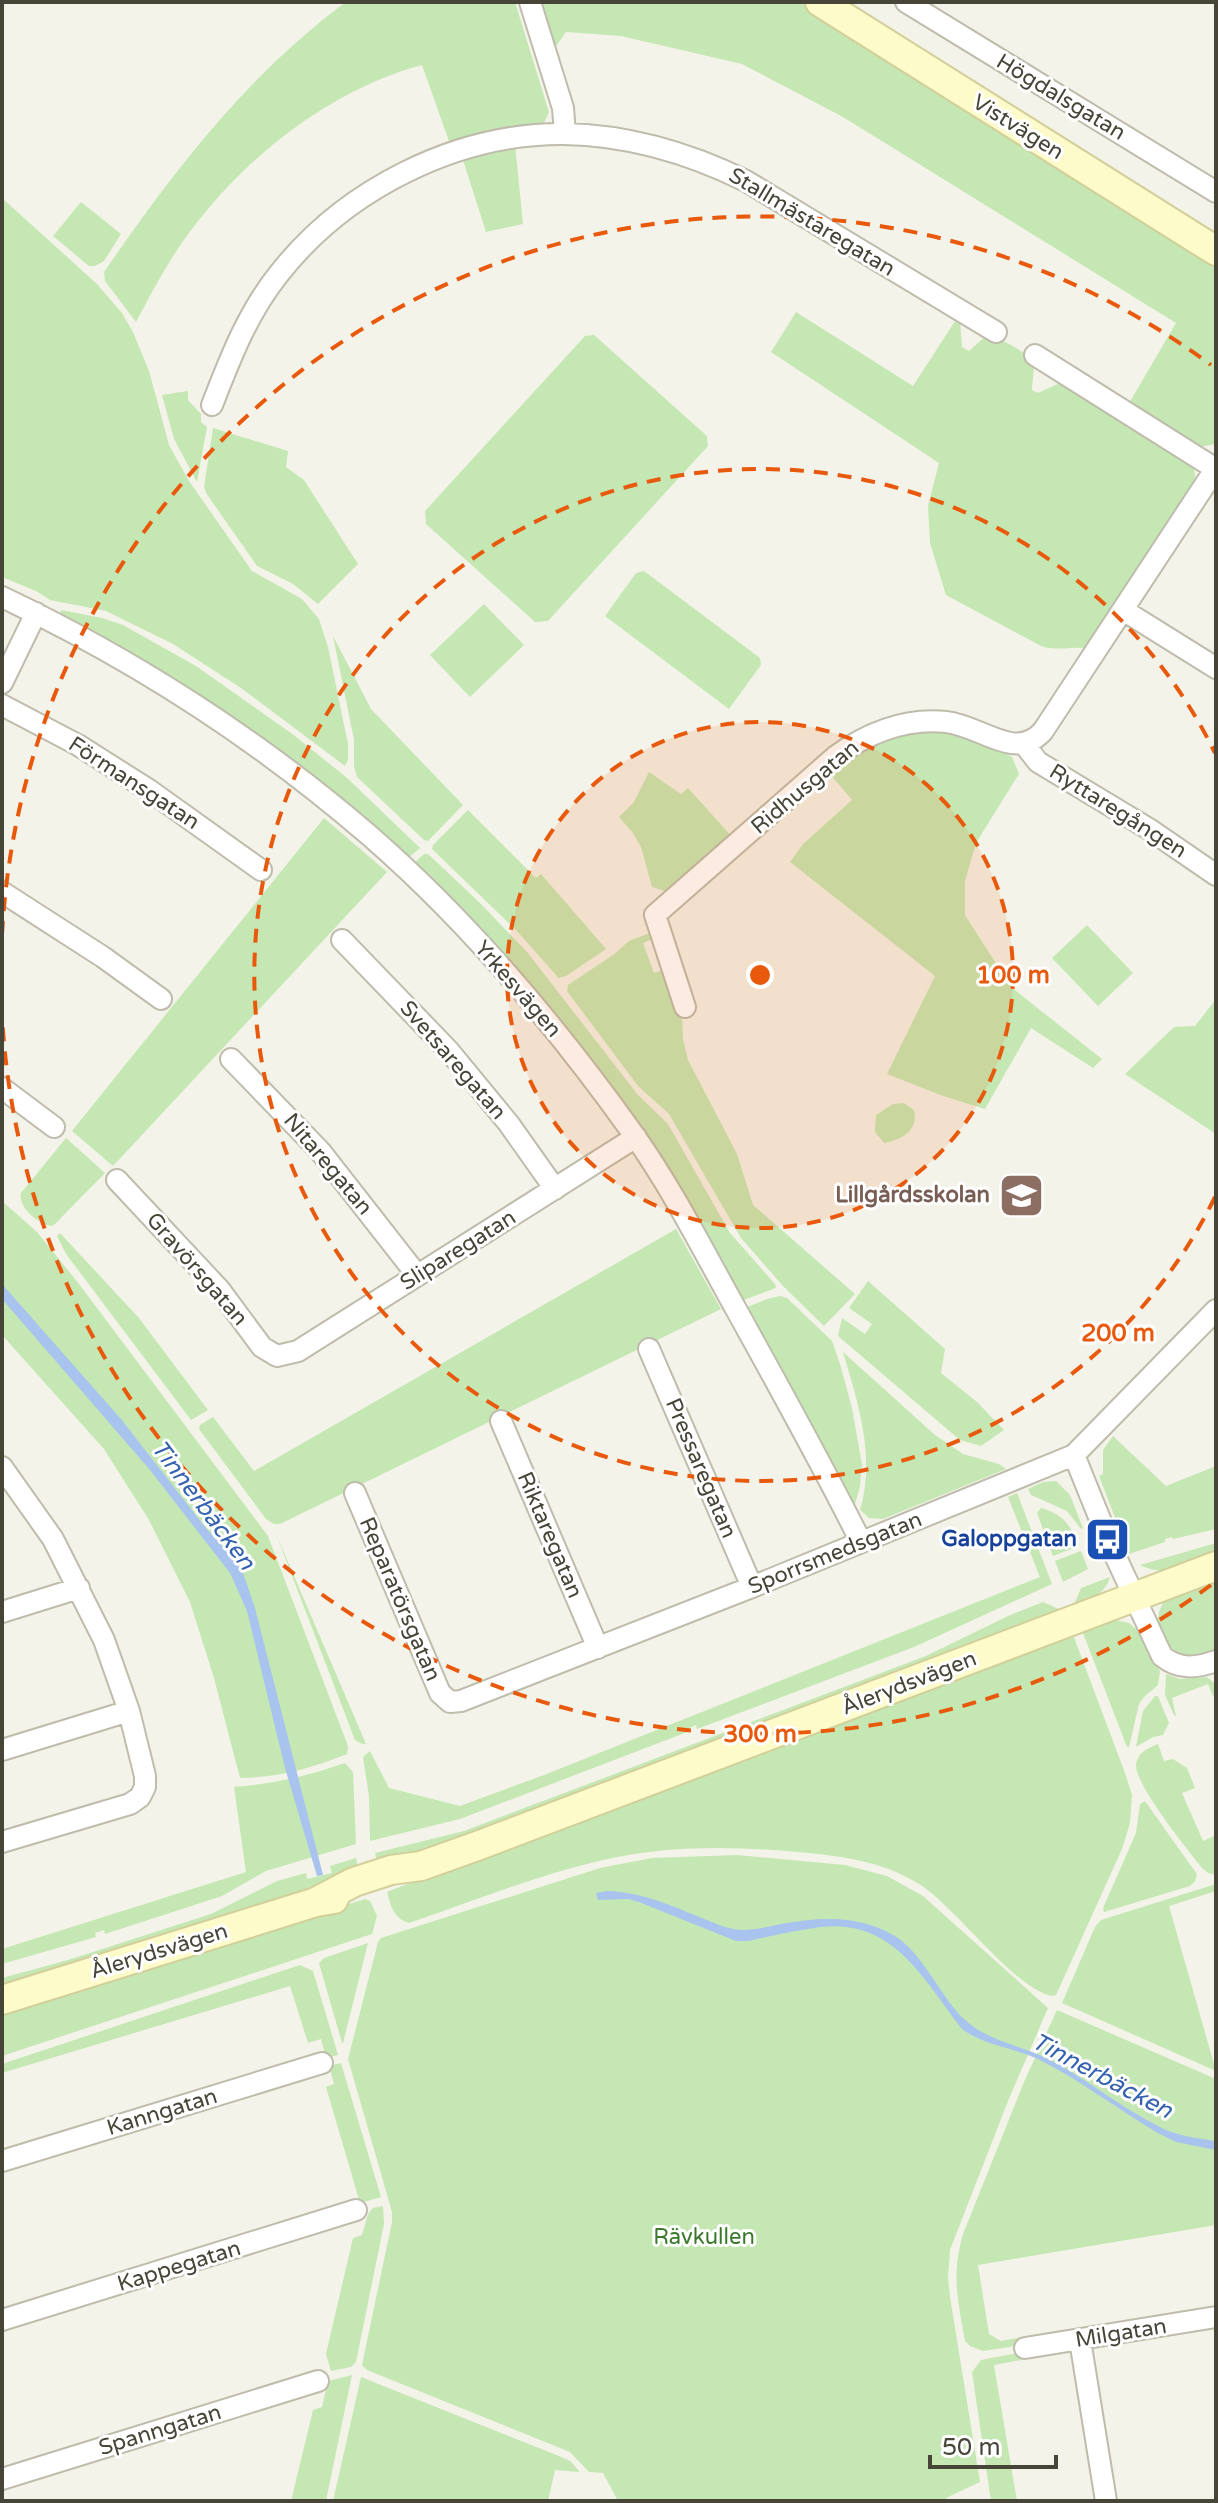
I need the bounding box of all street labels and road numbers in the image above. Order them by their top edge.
street label: Högdalsgatan [992,48,1130,146]
street label: Vistvägen [967,89,1069,165]
street label: Stallmästaregatan [724,162,900,282]
street label: Förmansgatan [64,731,204,835]
street label: Ridhusgatan [746,734,864,840]
street label: Ryttaregången [1045,758,1191,864]
street label: Yrkesvägen [469,935,567,1043]
street label: Svetsaregatan [394,995,512,1125]
street label: Nitaregatan [278,1108,378,1220]
street label: Sliparegatan [395,1204,521,1296]
street label: Gravörsgatan [141,1207,253,1331]
street label: Pressaregatan [660,1394,742,1542]
street label: Riktaregatan [512,1468,588,1602]
street label: Sporrsmedsgatan [744,1506,926,1600]
street label: Reparatörsgatan [354,1513,446,1685]
street label: Ålerydsvägen [838,1644,980,1721]
street label: Ålerydsvägen [87,1917,231,1984]
street label: Kanngatan [104,2083,220,2141]
street label: Kappegatan [114,2235,244,2297]
street label: Milgatan [1073,2313,1169,2353]
street label: Spanngatan [96,2399,224,2461]

